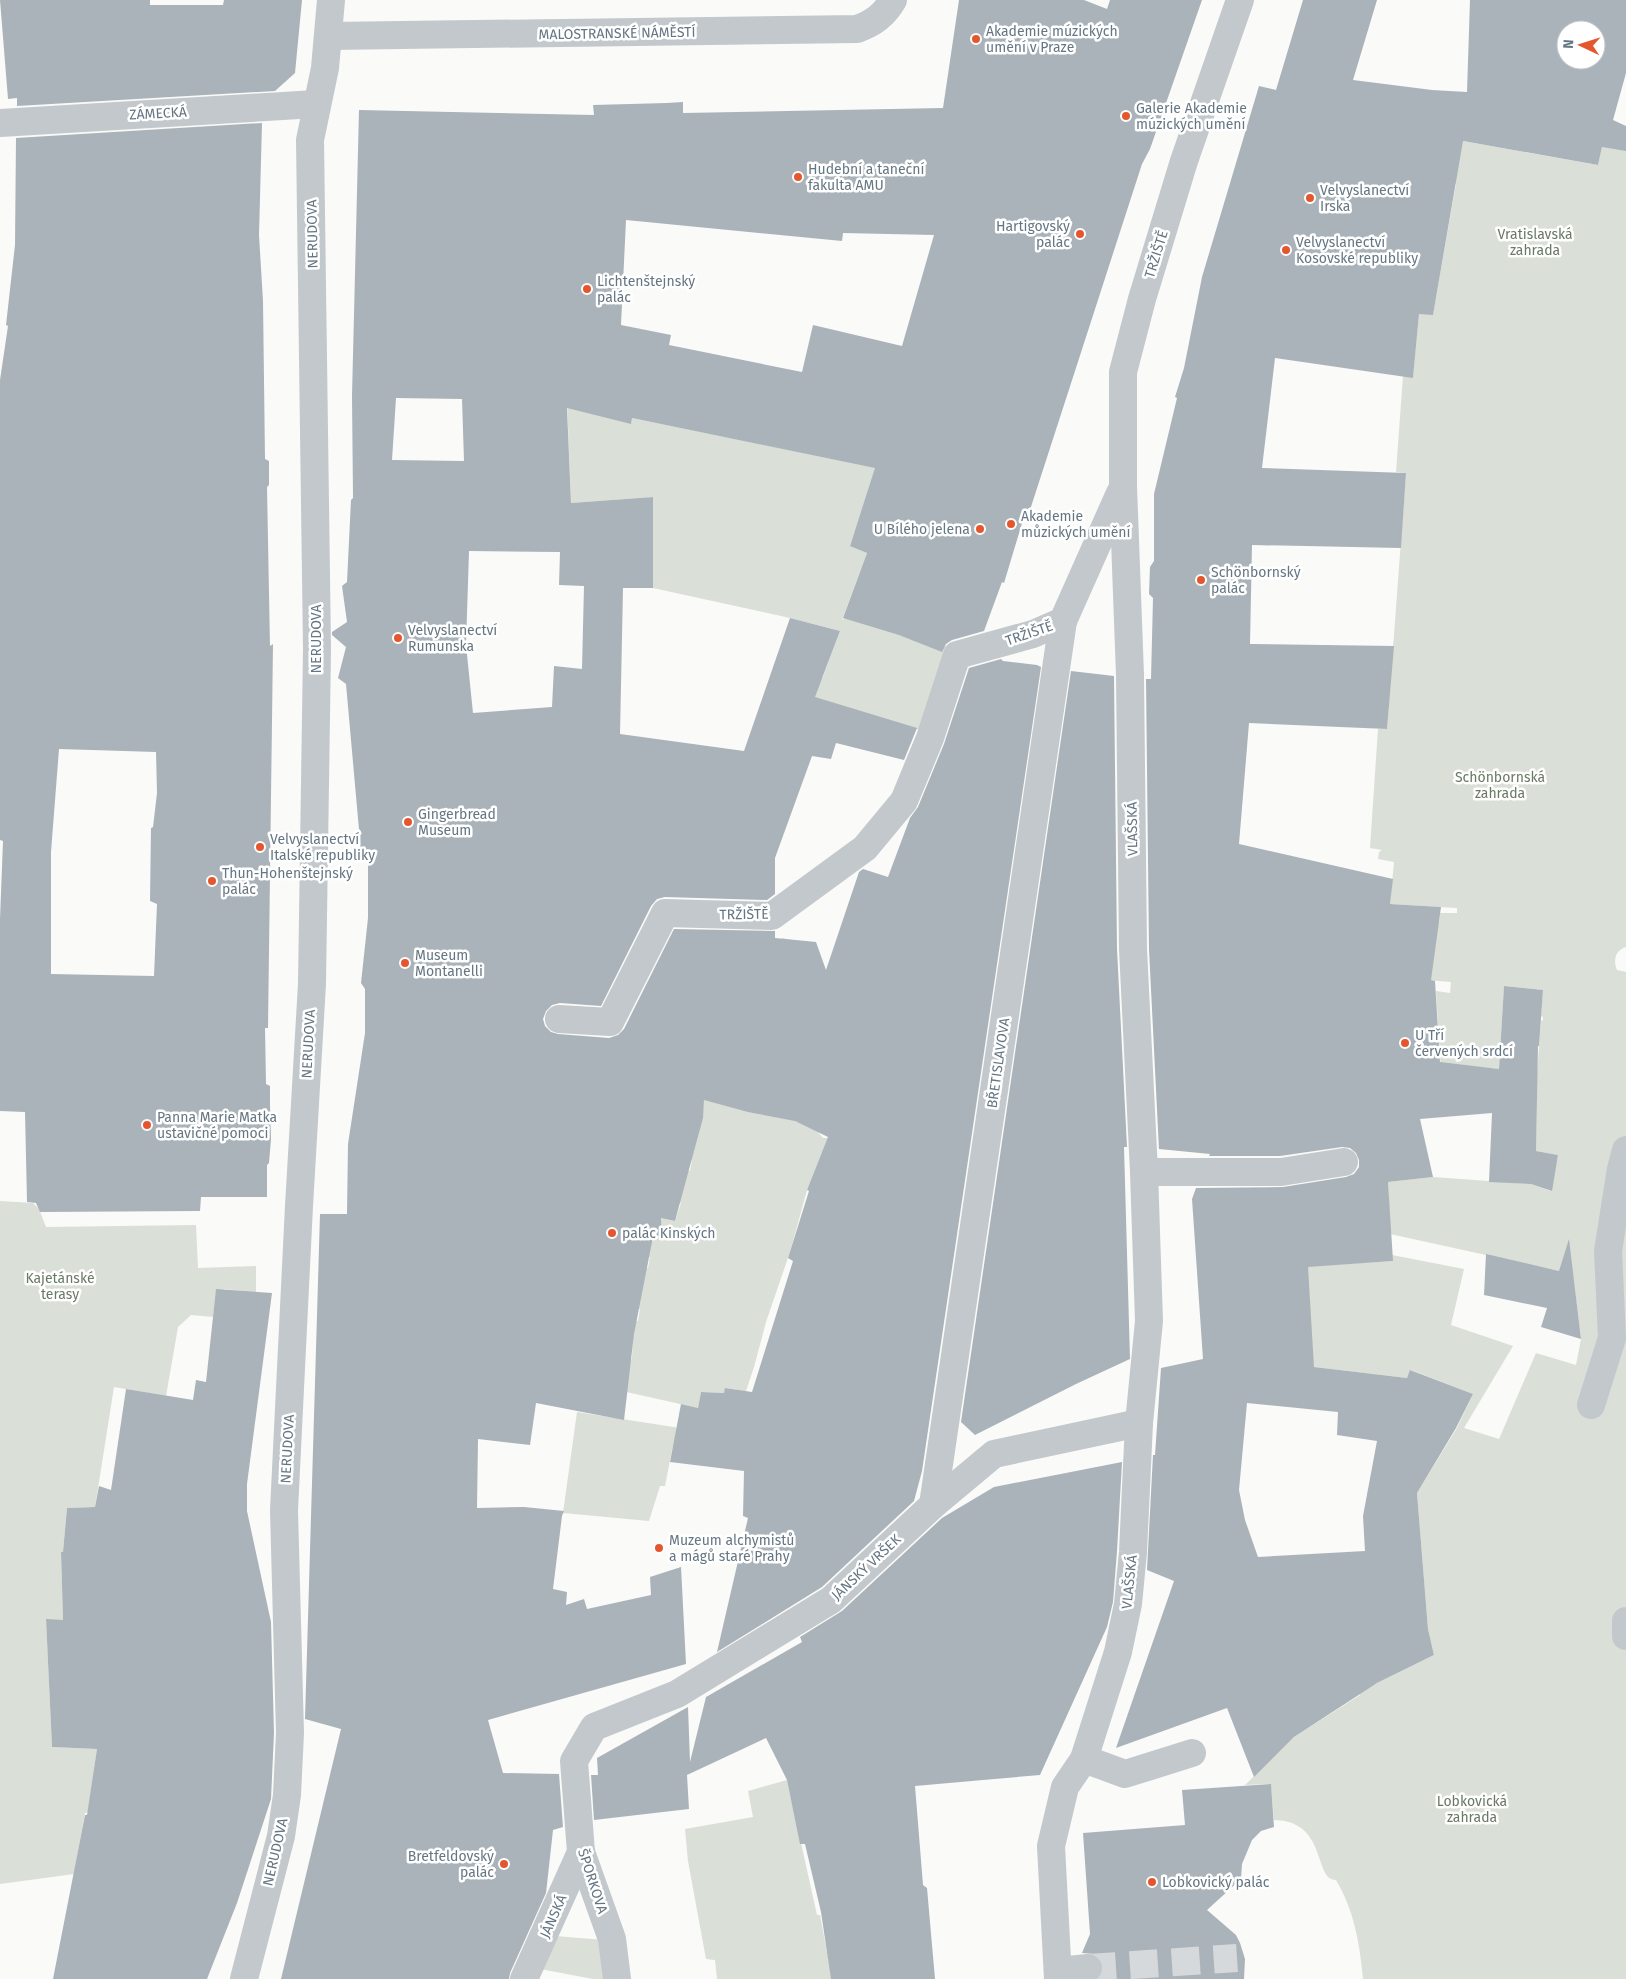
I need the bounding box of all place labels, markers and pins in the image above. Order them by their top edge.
place label: Akademie múzických umění v Praze [986,23,1118,56]
marker: Akademie múzických umění v Praze [970,33,982,45]
place label: Galerie Akademie múzických umění [1136,100,1247,133]
marker: Galerie Akademie múzických umění [1120,110,1132,122]
place label: Hudební a taneční fakulta AMU [808,161,924,194]
marker: Hudební a taneční fakulta AMU [792,171,804,183]
place label: Velvyslanectví Irska [1320,182,1409,215]
marker: Velvyslanectví Irska [1304,192,1316,204]
place label: Hartigovský palác [996,218,1070,251]
marker: Hartigovský palác [1074,228,1086,240]
place label: Velvyslanectví Kosovské republiky [1296,234,1418,267]
marker: Velvyslanectví Kosovské republiky [1280,244,1292,256]
place label: Lichtenštejnský palác [597,273,695,306]
marker: Lichtenštejnský palác [581,283,593,295]
place label: Akademie můzických umění [1021,508,1130,541]
marker: Akademie můzických umění [1005,518,1017,530]
place label: U Bílého jelena [874,521,970,538]
marker: U Bílého jelena [974,523,986,535]
place label: Schönbornský palác [1211,564,1301,597]
marker: Schönbornský palác [1195,574,1207,586]
place label: Velvyslanectví Rumunska [408,622,497,655]
marker: Velvyslanectví Rumunska [392,632,404,644]
place label: Gingerbread Museum [418,806,496,839]
marker: Gingerbread Museum [402,816,414,828]
place label: Velvyslanectví Italské republiky [270,831,375,864]
marker: Velvyslanectví Italské republiky [254,841,266,853]
place label: Thun-Hohenštejnský palác [222,865,353,898]
marker: Thun-Hohenštejnský palác [206,875,218,887]
place label: Museum Montanelli [415,947,483,980]
marker: Museum Montanelli [399,957,411,969]
place label: U Tří červených srdcí [1415,1027,1513,1060]
marker: U Tří červených srdcí [1399,1037,1411,1049]
place label: Panna Marie Matka ustavičné pomoci [157,1109,277,1142]
marker: Panna Marie Matka ustavičné pomoci [141,1119,153,1131]
place label: palác Kinských [622,1225,716,1242]
marker: palác Kinských [606,1227,618,1239]
place label: Muzeum alchymistů a mágů staré Prahy [669,1532,794,1565]
marker: Muzeum alchymistů a mágů staré Prahy [653,1542,665,1554]
place label: Bretfeldovský palác [408,1848,494,1881]
marker: Bretfeldovský palác [498,1858,510,1870]
place label: Lobkovický palác [1162,1874,1270,1891]
marker: Lobkovický palác [1146,1876,1158,1888]

